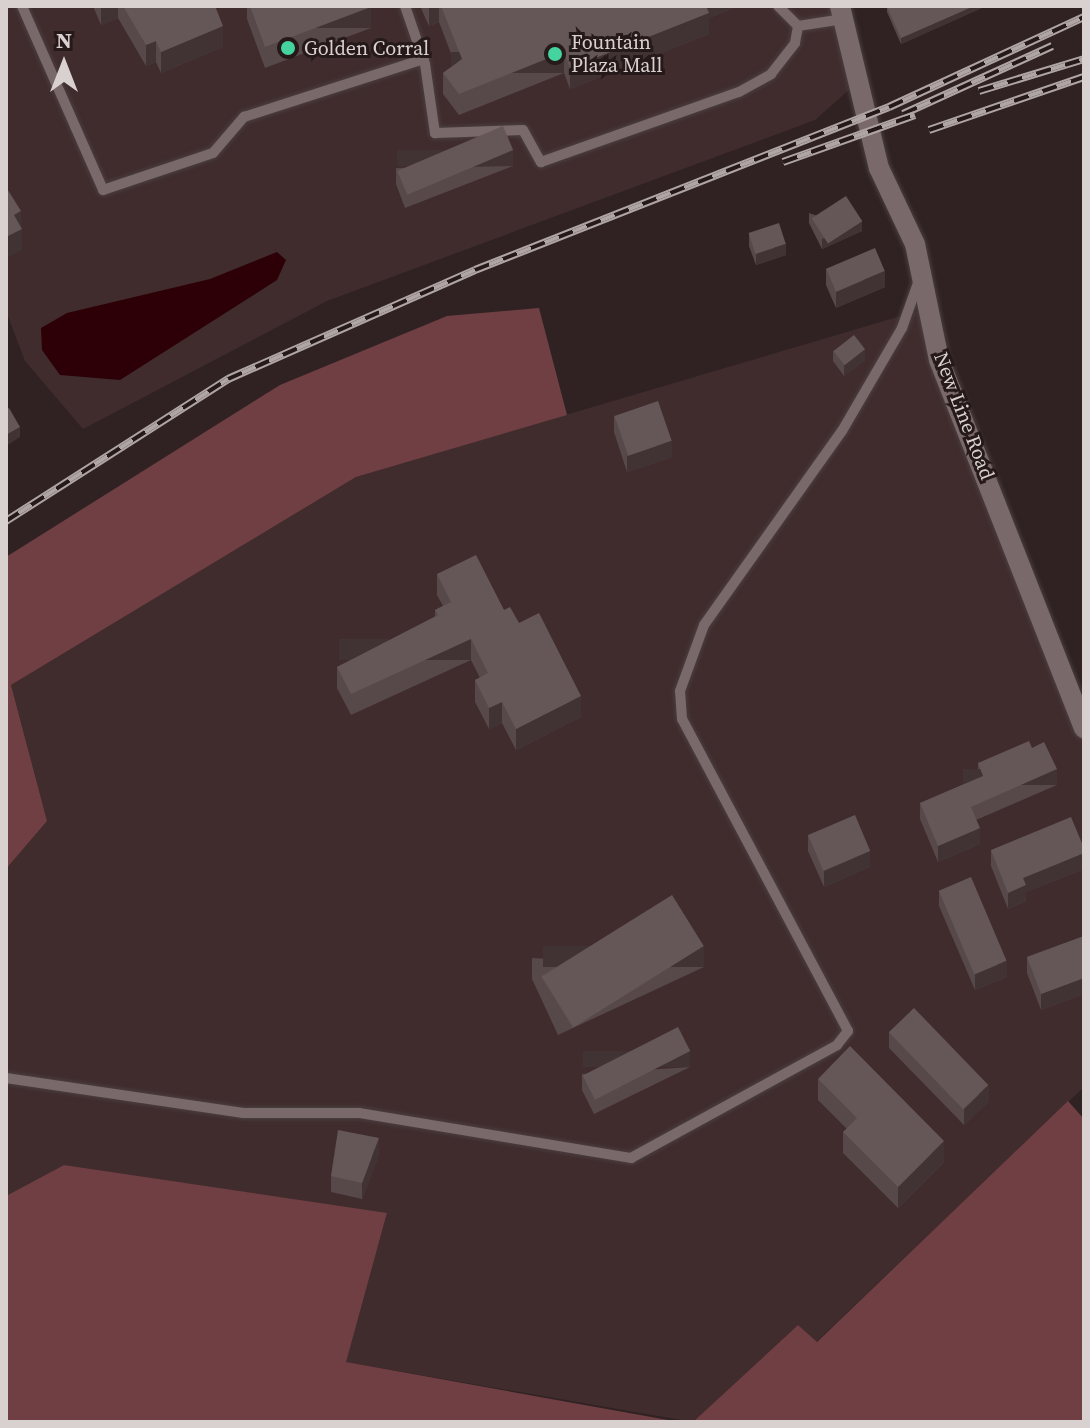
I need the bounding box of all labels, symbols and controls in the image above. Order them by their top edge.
north arrow [24,24,104,104]
text: N [56,25,72,55]
place label: Fountain Plaza Mall [571,30,662,77]
place label: Golden Corral [304,36,429,60]
marker: Golden Corral [279,39,297,57]
marker: Fountain Plaza Mall [546,45,564,63]
street label: New Line Road [929,349,999,483]

